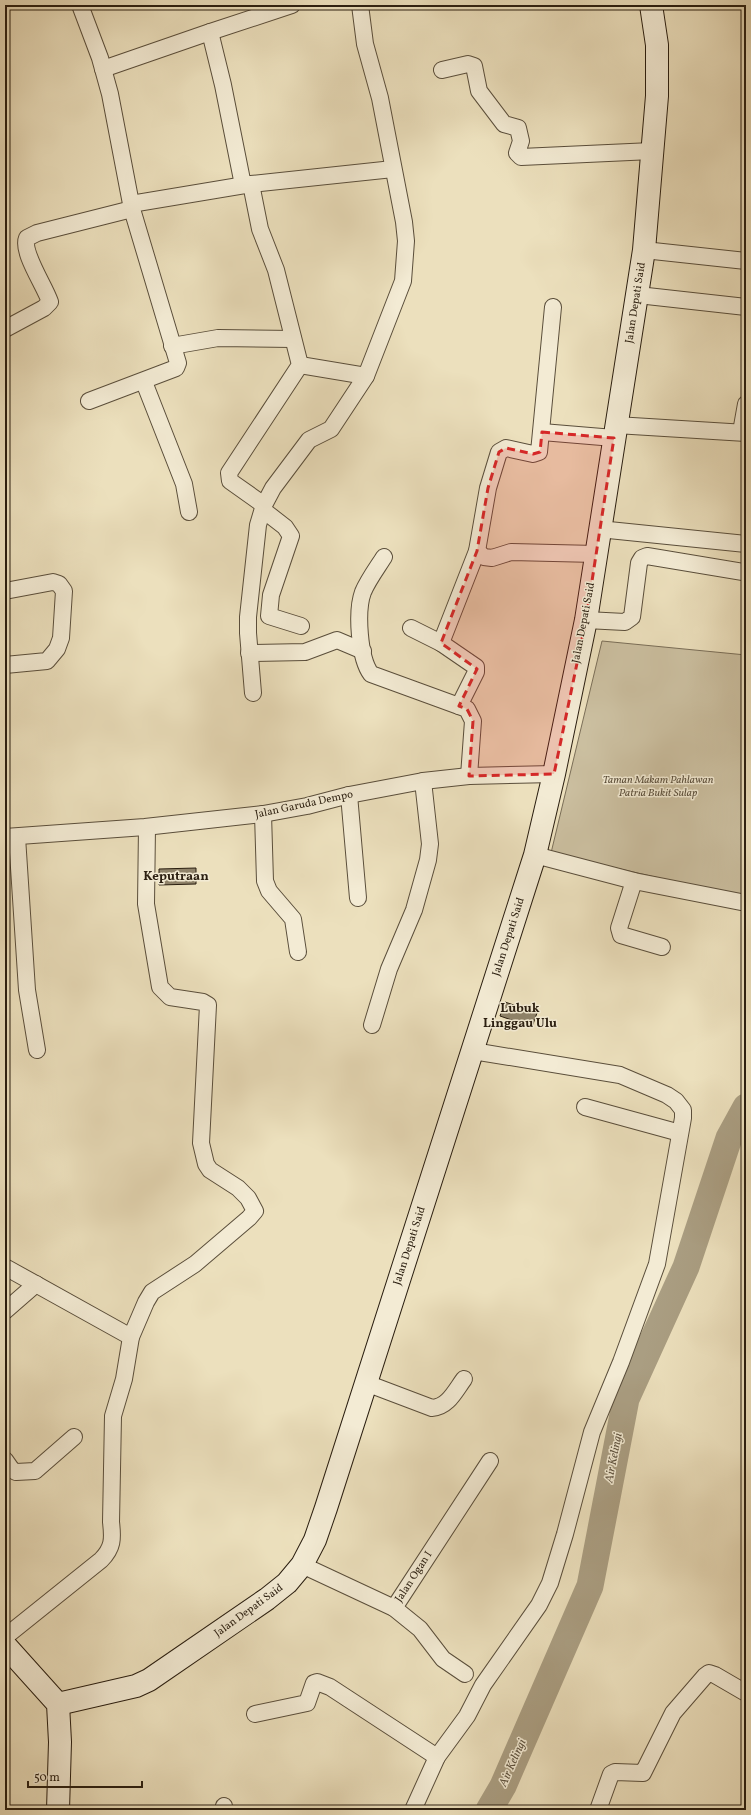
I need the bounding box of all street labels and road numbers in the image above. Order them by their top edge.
street label: Jalan Depati Said [622,261,650,345]
street label: Jalan Depati Said [569,581,599,665]
street label: Jalan Garuda Dempo [254,787,355,823]
street label: Jalan Depati Said [489,896,529,978]
street label: Jalan Depati Said [390,1205,430,1287]
street label: Jalan Ogan I [392,1548,436,1606]
street label: Jalan Depati Said [211,1581,287,1641]

